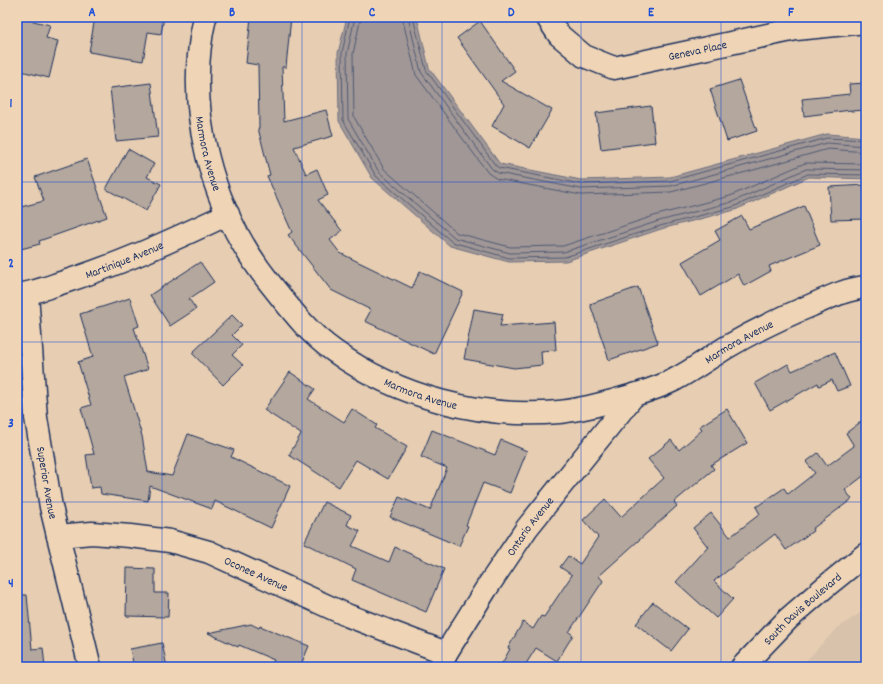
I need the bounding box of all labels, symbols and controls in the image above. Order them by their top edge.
text: A [88,4,96,23]
text: B [229,4,235,23]
text: C [369,4,376,23]
text: D [508,4,515,23]
text: E [648,4,655,23]
text: F [788,4,794,23]
street label: Geneva Place [667,37,729,66]
text: 1 [10,95,13,114]
street label: Marmora Avenue [190,115,224,194]
street label: Martinique Avenue [83,238,167,284]
text: 2 [8,255,14,274]
street label: Marmora Avenue [702,316,777,369]
street label: Marmora Avenue [381,374,459,415]
text: 3 [8,415,14,434]
street label: Superior Avenue [31,445,61,521]
street label: Ontario Avenue [503,494,559,560]
street label: Oconee Avenue [221,553,290,597]
street label: South Davis Boulevard [760,570,846,650]
text: 4 [8,575,14,594]

